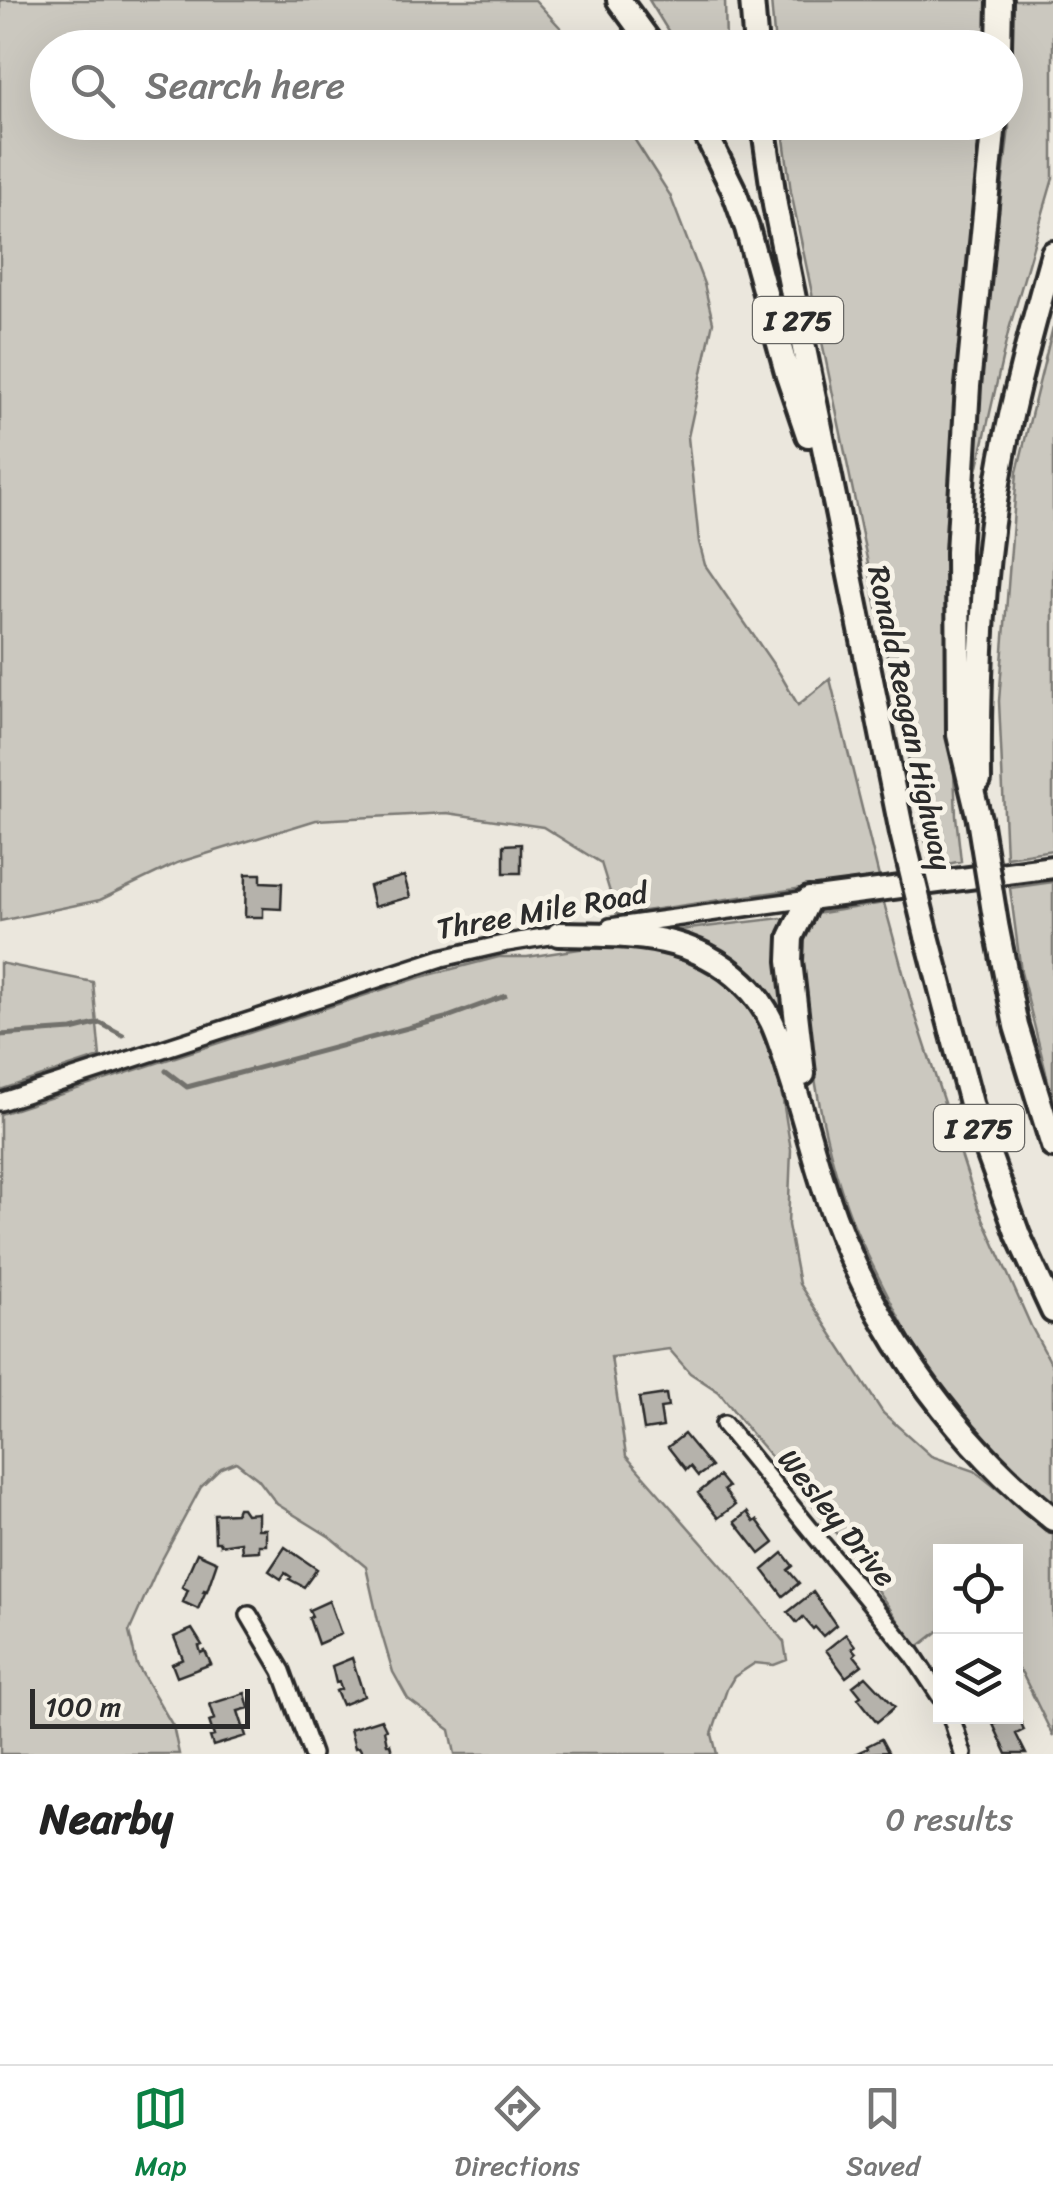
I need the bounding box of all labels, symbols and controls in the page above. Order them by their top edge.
search box [30,30,1023,140]
text: Search here [145,52,345,119]
icon: search [65,58,120,113]
road number: I 275 [753,297,843,343]
street label: Ronald Reagan Highway [851,561,969,876]
street label: Three Mile Road [432,866,654,956]
road number: I 275 [934,1105,1024,1151]
street label: Wesley Drive [763,1436,911,1600]
map controls [933,1544,1023,1724]
button: locate [933,1544,1023,1634]
button: layers [933,1634,1023,1724]
text: 100 m [45,1682,121,1731]
scale bar [30,1684,250,1728]
text: Nearby [40,1782,173,1856]
text: 0 results [885,1791,1013,1848]
tab: Map [133,2081,188,2190]
tab: Directions [454,2081,580,2190]
tab: Saved [846,2081,920,2190]

